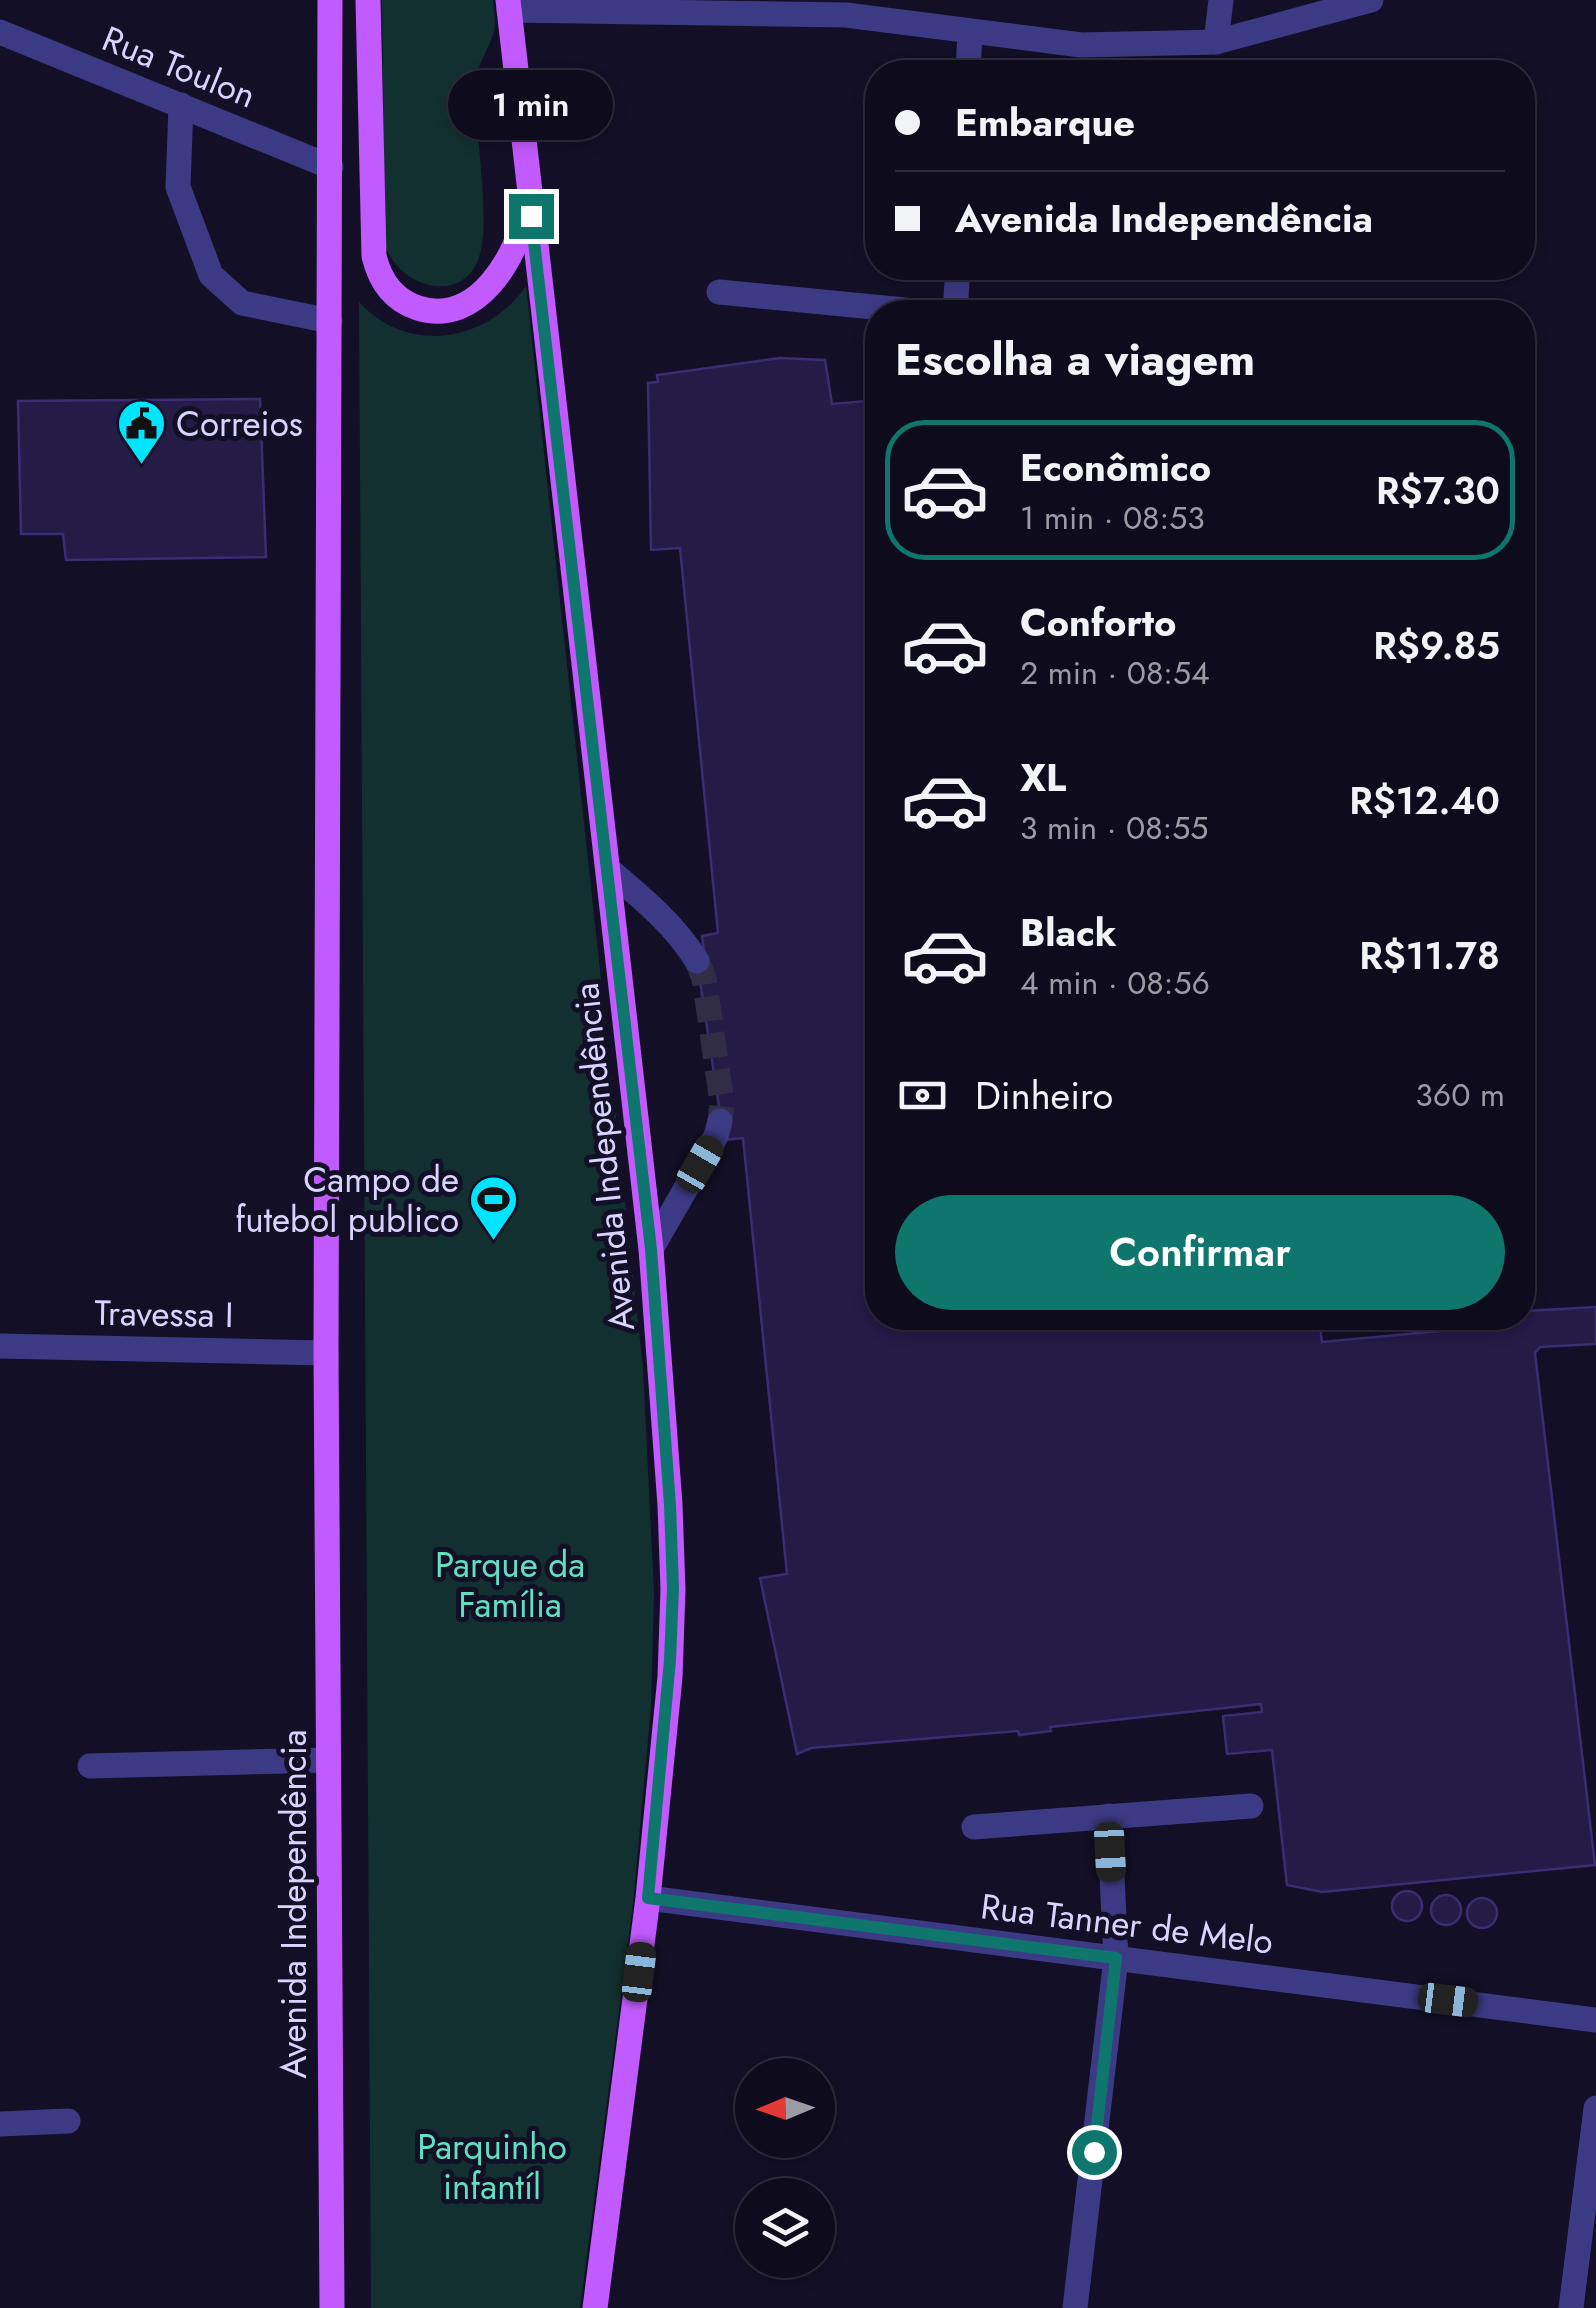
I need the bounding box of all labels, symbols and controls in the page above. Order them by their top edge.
street label: Rua Toulon [95,14,263,120]
callout: 1 min [448,71,614,141]
text: 1 min [492,82,569,128]
text: Embarque [955,95,1135,150]
text: Avenida Independência [955,191,1373,246]
route end [509,194,554,239]
text: Escolha a viagem [895,327,1255,392]
public building icon: Correios [115,398,167,466]
place label: Correios [176,399,303,449]
text: Econômico [1020,440,1211,495]
icon: car [900,445,990,535]
text: R$7.30 [1376,463,1500,518]
text: 1 min · 08:53 [1020,495,1205,541]
text: Conforto [1020,595,1177,650]
icon: car [900,600,990,690]
text: R$9.85 [1373,618,1500,673]
text: 2 min · 08:54 [1020,650,1210,696]
text: XL [1020,750,1066,805]
icon: car [900,755,990,845]
text: R$12.40 [1349,773,1500,828]
text: 3 min · 08:55 [1020,805,1208,851]
text: Black [1020,905,1117,960]
icon: car [900,910,990,1000]
text: R$11.78 [1359,928,1500,983]
text: 4 min · 08:56 [1020,960,1210,1006]
street label: Avenida Independência [561,981,647,1333]
icon: cash [895,1068,950,1123]
text: Dinheiro [975,1068,1113,1123]
text: 360 m [1415,1072,1505,1118]
car [672,1131,728,1197]
place label: Campo de futebol publico [235,1155,459,1245]
sports icon: Campo de futebol publico [468,1174,520,1242]
button: Confirmar [895,1195,1505,1310]
street label: Travessa I [94,1288,234,1340]
park label: Parque da Família [435,1540,585,1630]
street label: Avenida Independência [269,1729,319,2079]
car [1093,1821,1127,1883]
street label: Rua Tanner de Melo [978,1881,1276,1967]
car [620,1940,658,2004]
car [1416,1981,1480,2019]
north arrow [735,2058,835,2158]
map controls [735,2058,835,2278]
park label: Parquinho infantíl [417,2122,567,2212]
route start [1072,2130,1117,2175]
button: layers [735,2178,835,2278]

